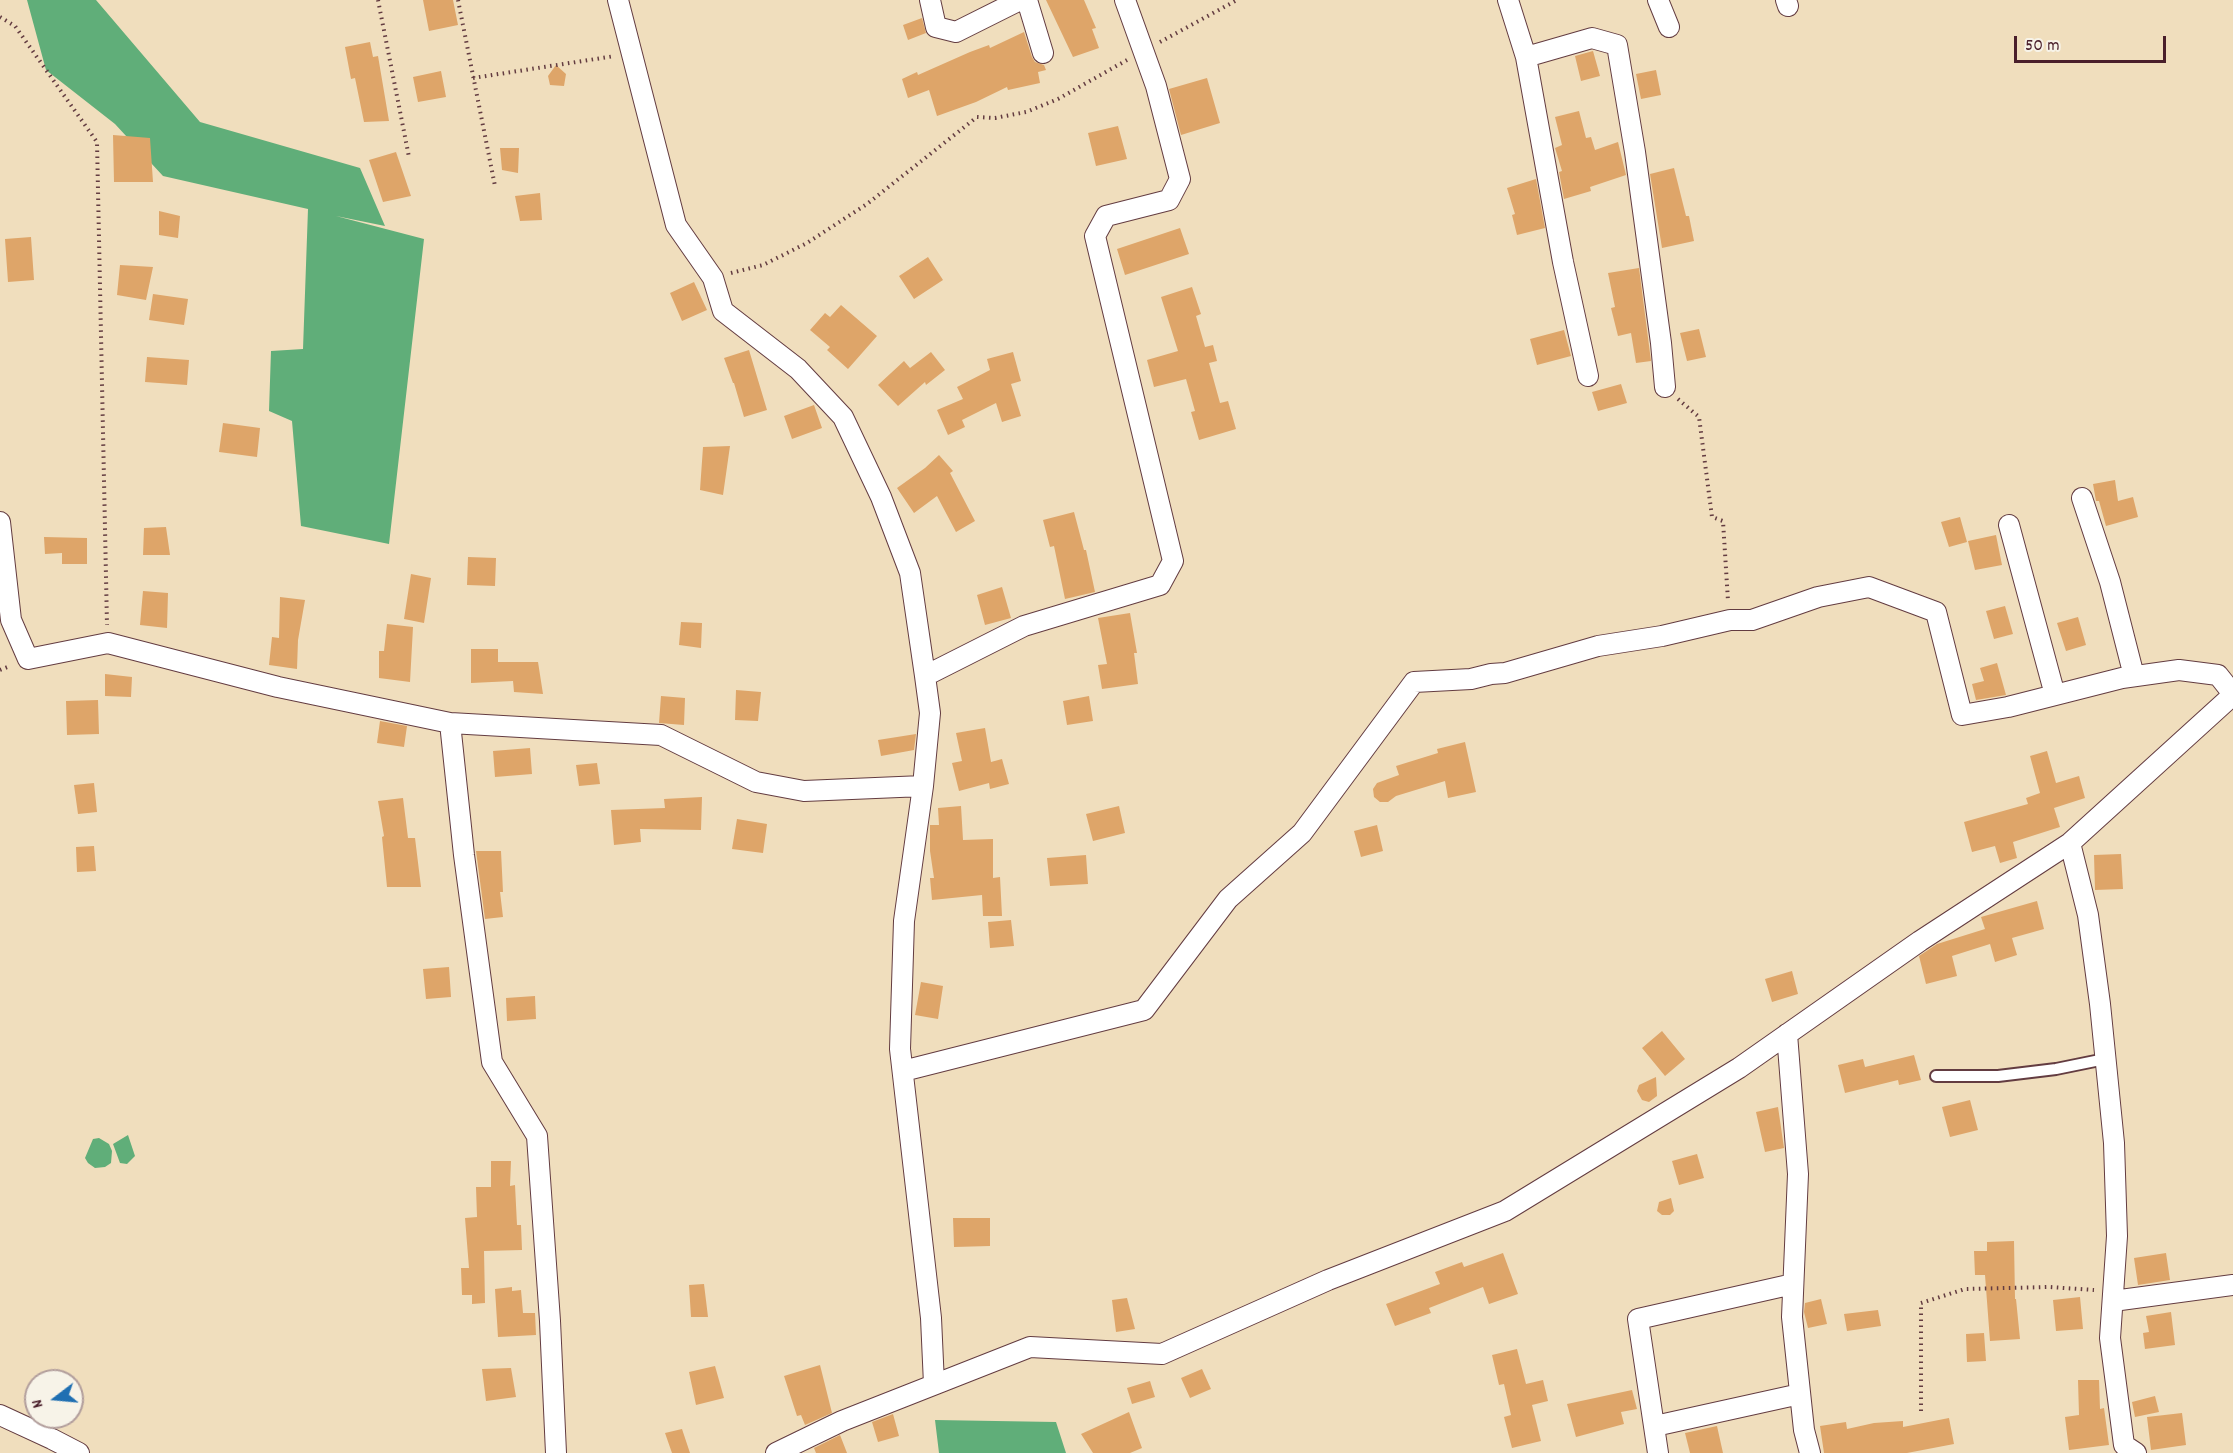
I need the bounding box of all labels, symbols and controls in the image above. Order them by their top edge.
scale bar [2017,24,2168,62]
text: 50 m [2025,34,2060,59]
north arrow [24,1369,84,1429]
text: N [26,1397,50,1411]

